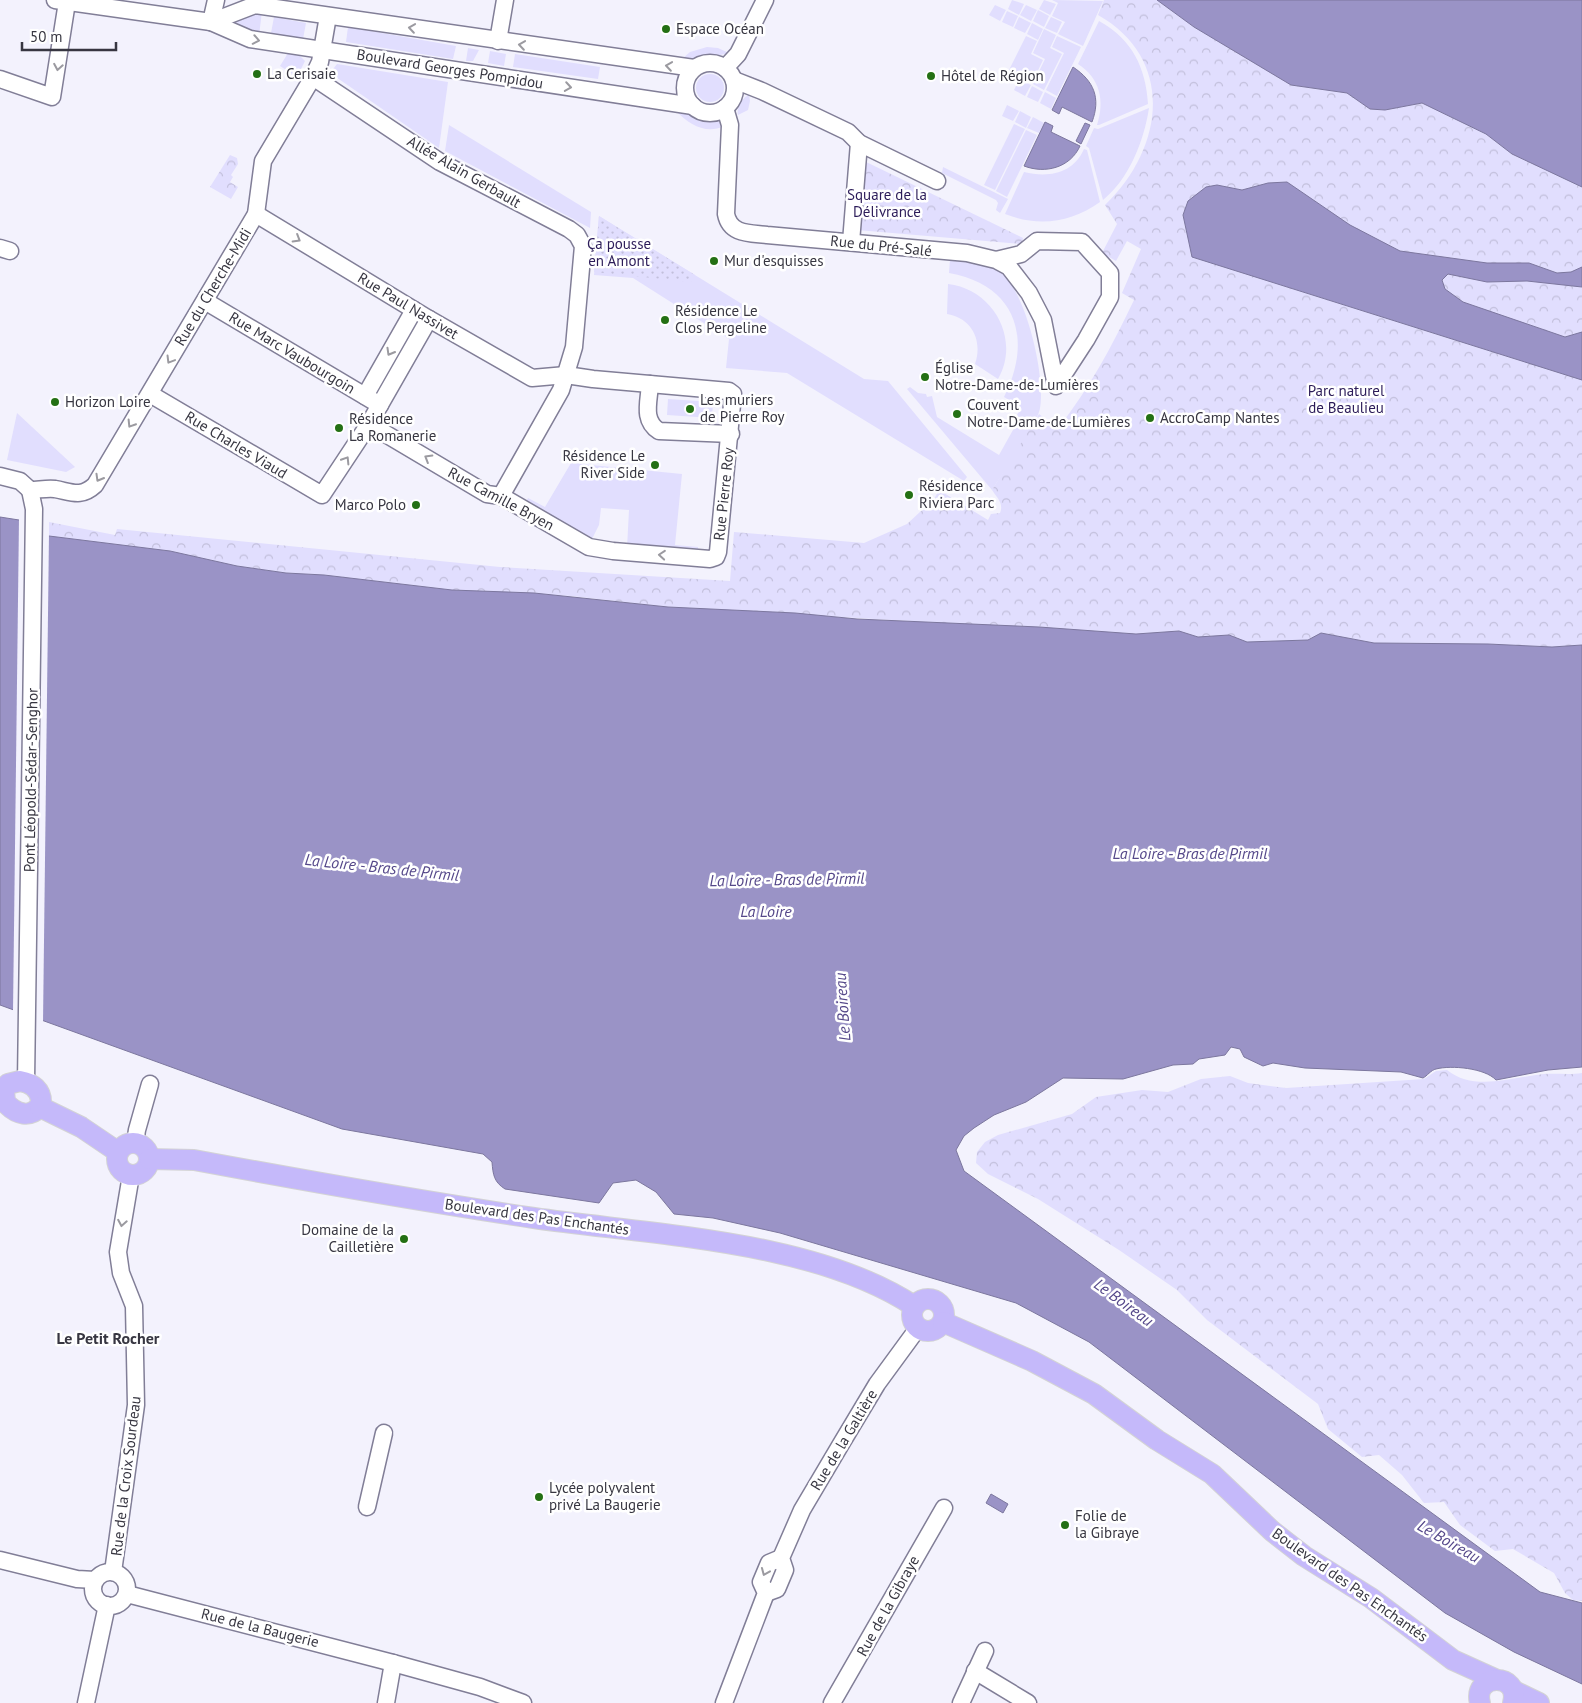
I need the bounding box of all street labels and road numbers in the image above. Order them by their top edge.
street label: Boulevard Georges Pompidou [355,44,545,93]
street label: Allée Alain Gerbault [404,131,524,212]
street label: Rue du Cherche-Midi [170,224,255,349]
street label: Rue du Pré-Salé [829,231,933,260]
street label: Rue Paul Nassivet [354,268,462,343]
street label: Rue Marc Vaubourgoin [226,307,359,398]
street label: Rue Charles Viaud [182,407,291,483]
street label: Rue Pierre Roy [709,447,738,541]
street label: Rue Camille Bryen [445,463,557,534]
street label: Pont Léopold-Sédar-Senghor [19,688,42,872]
street label: Boulevard des Pas Enchantés [444,1194,630,1239]
street label: Rue de la Galtière [806,1386,881,1494]
street label: Rue de la Croix Sourdeau [106,1395,145,1557]
street label: Boulevard des Pas Enchantés [1269,1524,1432,1646]
street label: Rue de la Gibraye [852,1552,923,1659]
street label: Rue de la Baugerie [199,1604,321,1651]

